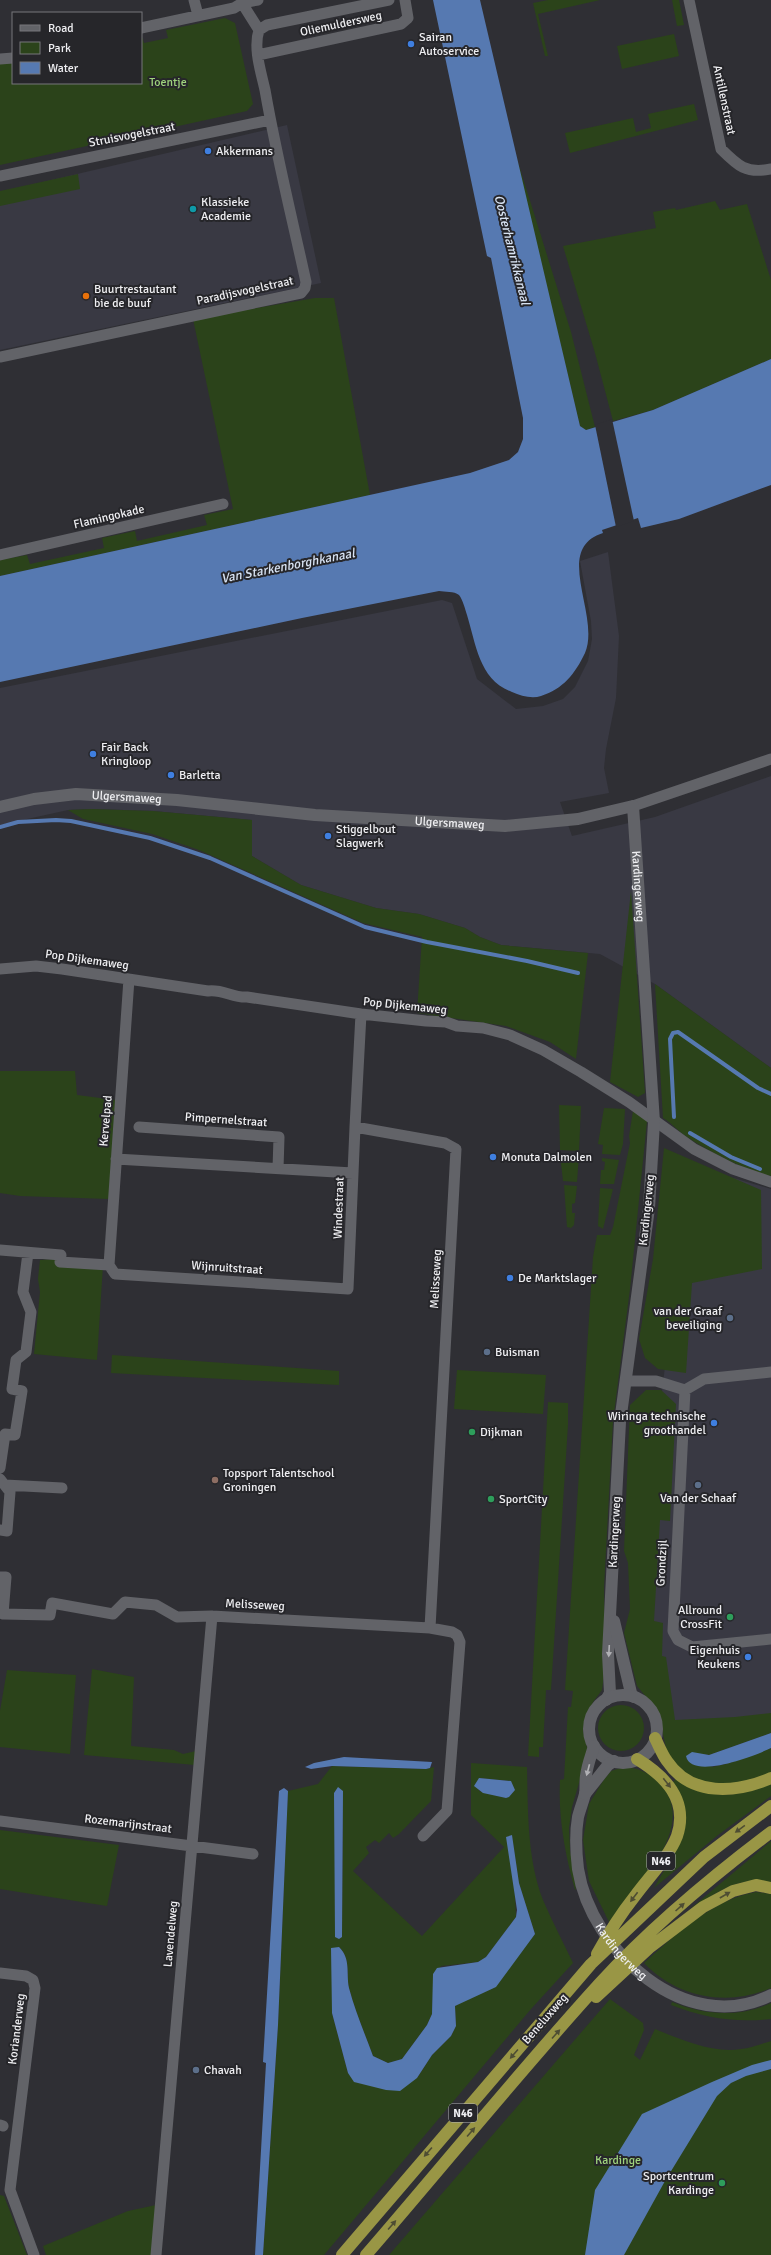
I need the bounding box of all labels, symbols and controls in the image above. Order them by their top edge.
street label: Oliemuldersweg [299,8,383,40]
legend [12,12,142,84]
text: Road [48,21,74,36]
place label: Sairan Autoservice [419,30,479,59]
marker: Sairan Autoservice [406,39,416,49]
text: Park [48,41,71,56]
text: Water [48,61,79,76]
street label: Antillenstraat [709,64,739,136]
park label: Toentje [149,75,187,90]
street label: Struisvogelstraat [88,119,176,151]
place label: Akkermans [216,144,273,159]
marker: Akkermans [203,146,213,156]
water label: Oosterhamrikkanaal [491,193,534,308]
place label: Klassieke Academie [201,195,251,224]
marker: Klassieke Academie [188,204,198,214]
street label: Paradijsvogelstraat [195,273,295,309]
place label: Buurtrestautant bie de buuf [94,282,177,311]
marker: Buurtrestautant bie de buuf [81,291,91,301]
street label: Flamingokade [72,502,146,532]
water label: Van Starkenborghkanaal [220,545,357,587]
place label: Fair Back Kringloop [101,740,151,769]
marker: Fair Back Kringloop [88,749,98,759]
place label: Barletta [179,768,221,783]
marker: Barletta [166,770,176,780]
street label: Ulgersmaweg [91,787,162,807]
street label: Ulgersmaweg [414,813,485,832]
place label: Stiggelbout Slagwerk [336,822,396,851]
marker: Stiggelbout Slagwerk [323,831,333,841]
street label: Kardingerweg [628,850,648,923]
street label: Pop Dijkemaweg [44,947,130,973]
street label: Pop Dijkemaweg [362,994,448,1018]
street label: Kervelpad [96,1095,116,1147]
street label: Pimpernelstraat [184,1110,268,1130]
place label: Monuta Dalmolen [501,1150,592,1165]
marker: Monuta Dalmolen [488,1152,498,1162]
street label: Kardingerweg [636,1174,658,1246]
street label: Windestraat [330,1177,348,1239]
street label: Melisseweg [427,1249,445,1309]
street label: Wijnruitstraat [191,1258,263,1278]
place label: De Marktslager [518,1271,597,1286]
marker: De Marktslager [505,1273,515,1283]
place label: van der Graaf beveiliging [654,1304,723,1333]
marker: van der Graaf beveiliging [725,1313,735,1323]
place label: Buisman [495,1345,539,1360]
marker: Buisman [482,1347,492,1357]
place label: Wiringa technische groothandel [608,1409,706,1438]
marker: Wiringa technische groothandel [709,1418,719,1428]
place label: Dijkman [480,1425,523,1440]
marker: Dijkman [467,1427,477,1437]
place label: Topsport Talentschool Groningen [223,1466,335,1495]
marker: Topsport Talentschool Groningen [210,1475,220,1485]
marker: Van der Schaaf [693,1480,703,1490]
place label: Van der Schaaf [660,1491,737,1506]
place label: SportCity [499,1492,548,1507]
marker: SportCity [486,1494,496,1504]
street label: Kardingerweg [606,1496,624,1568]
street label: Grondzijl [653,1539,671,1587]
street label: Melisseweg [225,1596,285,1614]
place label: Allround CrossFit [678,1603,722,1632]
marker: Allround CrossFit [725,1612,735,1622]
place label: Eigenhuis Keukens [690,1643,740,1672]
one-way arrow [605,1645,612,1657]
marker: Eigenhuis Keukens [743,1652,753,1662]
one-way arrow [584,1763,590,1776]
one-way arrow [663,1778,672,1789]
street label: Rozemarijnstraat [84,1811,172,1837]
one-way arrow [734,1825,745,1833]
road number: N46 [647,1852,675,1870]
one-way arrow [630,1891,638,1902]
one-way arrow [719,1891,731,1898]
street label: Lavendelweg [161,1900,181,1968]
one-way arrow [675,1902,685,1912]
street label: Kardingerweg [592,1920,650,1983]
street label: Beneluxweg [519,1991,571,2047]
street label: Korianderweg [5,1993,29,2065]
one-way arrow [552,2028,561,2039]
one-way arrow [509,2049,519,2059]
place label: Chavah [204,2063,242,2078]
marker: Chavah [191,2065,201,2075]
road number: N46 [449,2104,477,2122]
one-way arrow [467,2127,476,2138]
one-way arrow [424,2147,433,2157]
park label: Kardinge [595,2153,641,2168]
place label: Sportcentrum Kardinge [643,2169,714,2198]
marker: Sportcentrum Kardinge [717,2178,727,2188]
one-way arrow [387,2220,396,2231]

